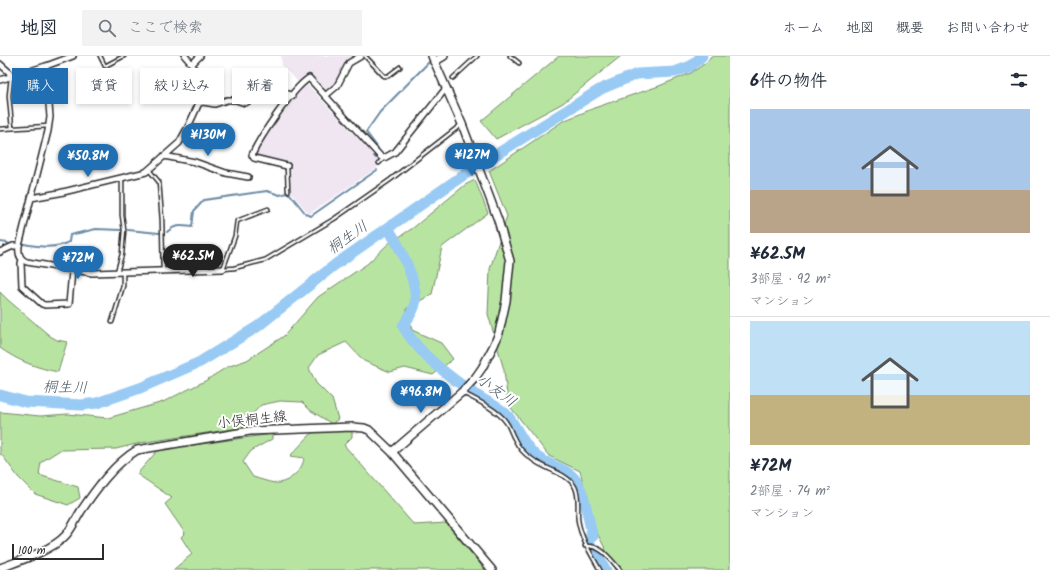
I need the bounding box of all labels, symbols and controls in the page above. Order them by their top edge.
search box [82,10,362,46]
text: 地図 [20,14,58,44]
text: ここで検索 [128,16,203,40]
icon: search [96,17,118,39]
text: ホーム [783,17,824,39]
text: 地図 [846,17,874,39]
text: 概要 [896,17,924,39]
text: お問い合わせ [946,17,1030,39]
chip: 購入 [12,68,68,104]
chip: 賃貸 [76,68,132,104]
chip: 絞り込み [140,68,224,104]
chip: 新着 [232,68,288,104]
text: 6件の物件 [750,68,827,95]
icon: filters [1008,69,1030,91]
pin: ¥130M [180,123,236,157]
text: ¥130M [190,125,226,146]
icon: home [854,135,926,207]
pin: ¥127M [444,143,500,177]
pin: ¥50.8M [55,144,121,178]
text: ¥127M [454,145,490,166]
text: ¥50.8M [67,146,109,167]
water label: 桐生川 [323,215,373,261]
text: ¥62.5M [750,241,805,268]
pin: ¥62.5M [160,244,226,278]
pin: ¥72M [54,246,102,280]
text: ¥62.5M [172,246,214,267]
text: ¥72M [62,248,94,269]
text: 3部屋 · 92 m² [750,269,830,290]
text: マンション [750,291,814,312]
icon: home [854,347,926,419]
water label: 小友川 [471,368,521,414]
water label: 桐生川 [42,376,88,400]
pin: ¥96.8M [388,380,454,414]
text: ¥96.8M [400,382,442,403]
street label: 小俣桐生線 [216,405,288,435]
text: ¥72M [750,453,791,480]
text: 2部屋 · 74 m² [750,481,830,502]
text: マンション [750,503,814,524]
scale bar [12,542,104,561]
text: 100 m [18,542,46,560]

